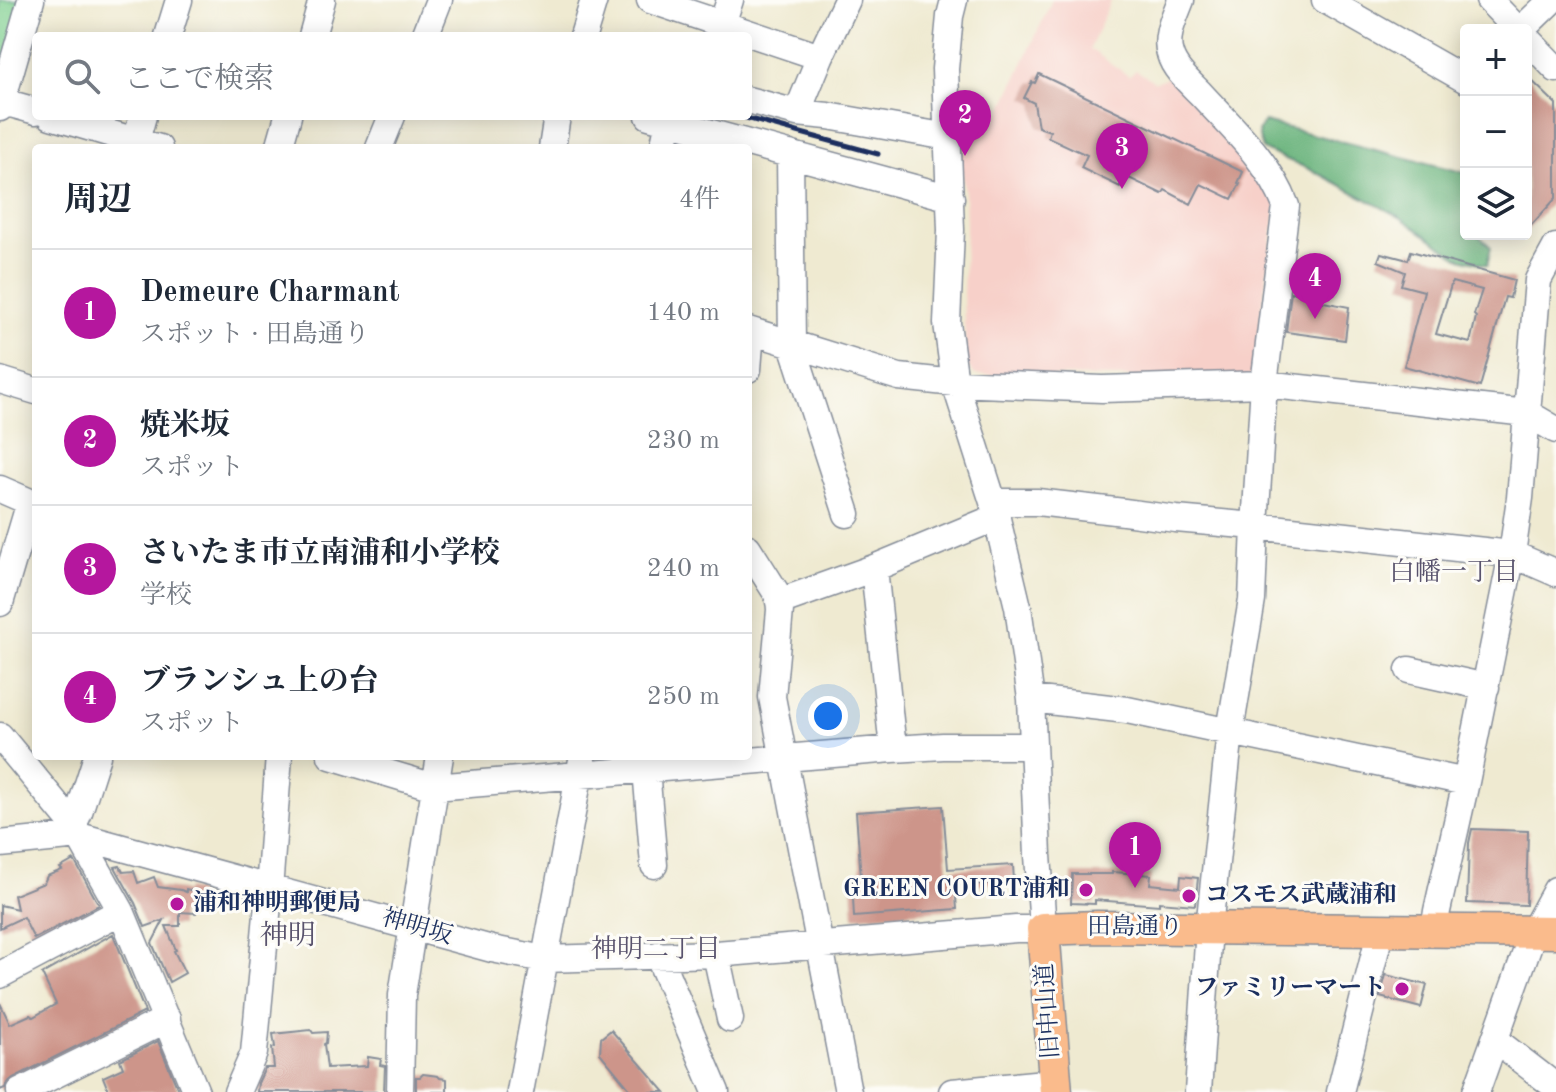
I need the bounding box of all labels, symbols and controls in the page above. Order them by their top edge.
map controls [1460,24,1532,240]
button: + [1460,24,1532,96]
search box [32,32,752,120]
icon: search [60,54,104,98]
text: ここで検索 [124,65,274,95]
pin: 2 [939,90,991,156]
button: − [1460,96,1532,168]
pin: 3 [1096,123,1148,189]
button: layers [1460,168,1532,240]
text: 周辺 [64,184,132,218]
text: 4件 [679,187,720,213]
pin: 4 [1289,253,1341,319]
text: Demeure Charmant [140,278,400,308]
text: 1 [82,300,98,326]
text: 140 m [647,300,720,326]
text: スポット · 田島通り [140,322,370,348]
text: 焼米坂 [140,411,230,441]
text: 2 [82,428,98,454]
text: 230 m [647,428,720,454]
text: スポット [140,455,244,481]
text: さいたま市立南浦和小学校 [140,539,500,569]
text: 3 [82,556,98,582]
text: 240 m [647,556,720,582]
district label: 白幡一丁目 [1389,558,1519,586]
text: 学校 [140,583,192,609]
text: ブランシュ上の台 [140,667,379,697]
text: 4 [82,684,98,710]
text: 250 m [647,684,720,710]
your location [808,696,848,736]
text: スポット [140,711,244,737]
pin: 1 [1109,822,1161,888]
place label: GREEN COURT浦和 [843,875,1070,902]
marker: GREEN COURT浦和 [1077,881,1095,899]
place label: コスモス武蔵浦和 [1205,881,1397,908]
marker: コスモス武蔵浦和 [1180,887,1198,905]
place label: 浦和神明郵便局 [193,889,361,916]
marker: 浦和神明郵便局 [168,895,186,913]
street label: 神明坂 [379,904,456,949]
street label: 田島通り [1087,913,1183,940]
district label: 神明 [260,920,316,951]
district label: 神明二丁目 [591,935,721,963]
street label: 旧中山道 [1031,962,1064,1060]
place label: ファミリーマート [1194,976,1386,1001]
marker: ファミリーマート [1393,980,1411,998]

